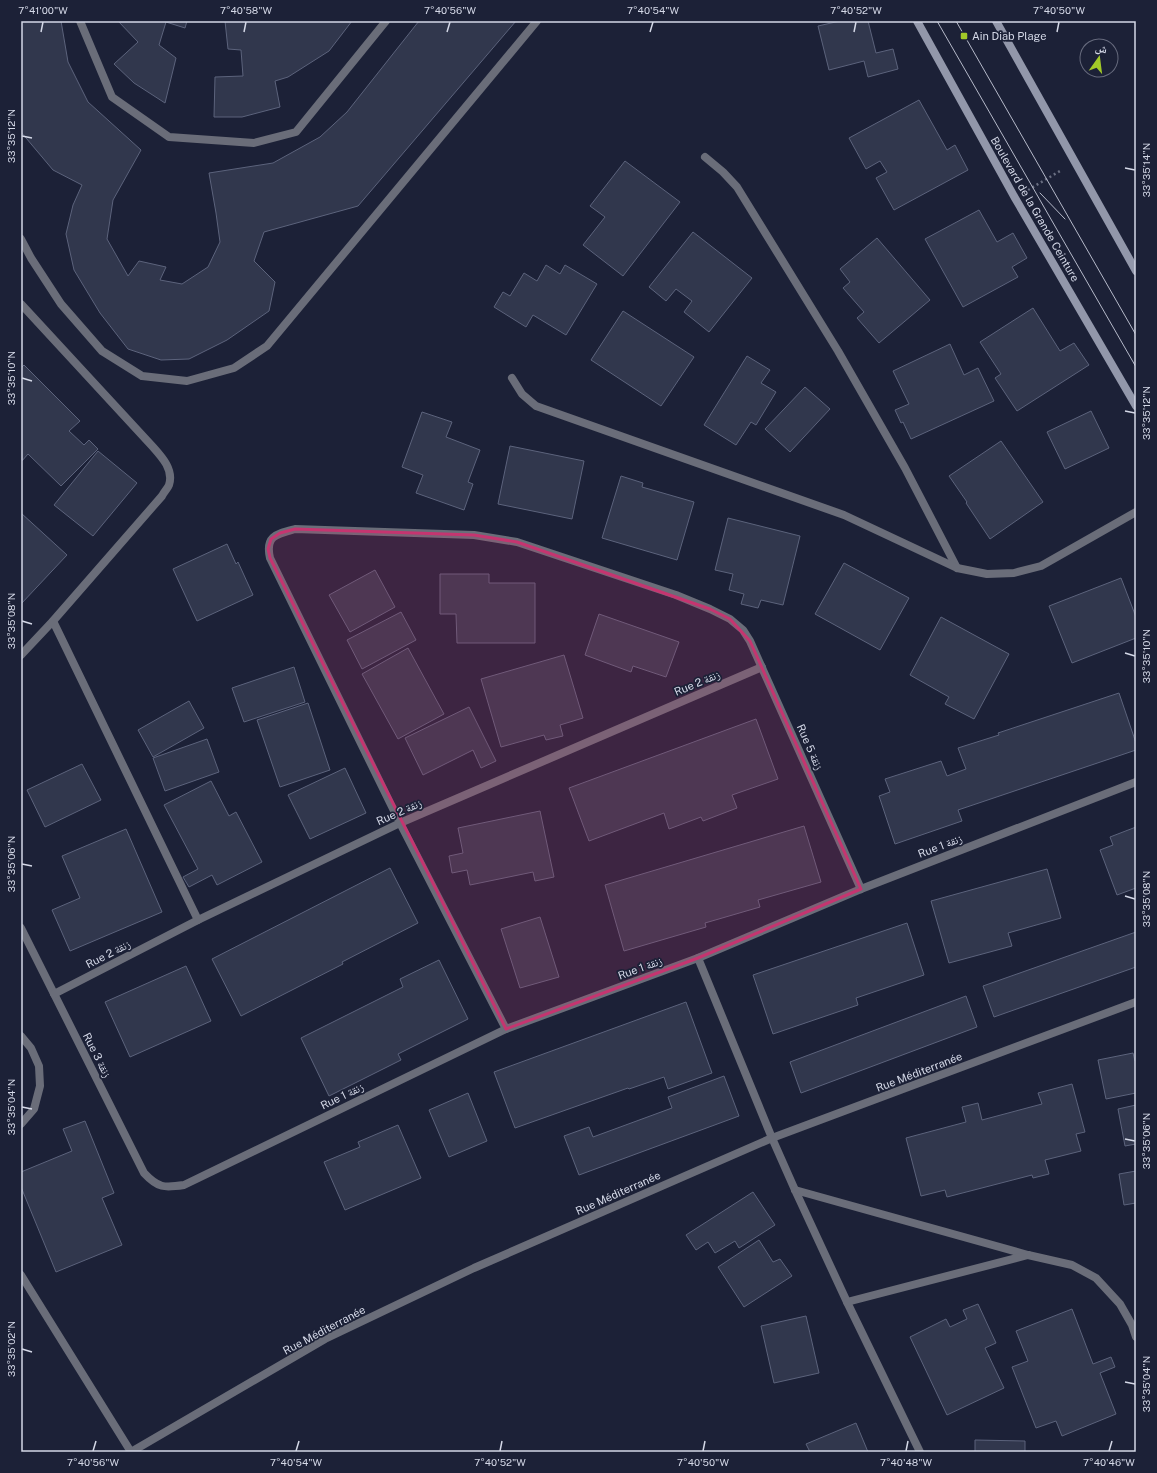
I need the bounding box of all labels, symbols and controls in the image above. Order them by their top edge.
text: 7°41'00"W [18,4,68,16]
text: 7°40'58"W [220,4,273,16]
text: 7°40'56"W [424,4,476,16]
text: 7°40'54"W [627,4,679,16]
text: 7°40'52"W [830,4,882,16]
text: 7°40'50"W [1033,4,1085,16]
place label: Ain Diab Plage [972,30,1046,42]
marker: Ain Diab Plage [959,31,969,41]
north arrow [1079,38,1119,78]
text: ش [1094,41,1109,58]
text: 33°35'12"N [5,109,17,163]
street label: Boulevard de la Grande Ceinture [988,134,1082,284]
text: 33°35'14"N [1140,143,1152,197]
text: 33°35'10"N [5,351,17,405]
text: 33°35'12"N [1140,386,1152,440]
text: 33°35'08"N [5,593,17,649]
text: 33°35'10"N [1140,629,1152,683]
street label: Rue 2 زنقة [672,668,722,698]
street label: Rue 5 زنقة [795,722,825,772]
street label: Rue 2 زنقة [374,797,424,827]
street label: Rue 1 زنقة [916,832,964,860]
text: 33°35'06"N [5,836,17,892]
text: 33°35'08"N [1140,871,1152,927]
street label: Rue 2 زنقة [84,938,132,970]
street label: Rue 1 زنقة [616,954,664,982]
street label: Rue 3 زنقة [81,1031,113,1079]
street label: Rue Méditerranée [874,1050,964,1094]
text: 33°35'04"N [5,1079,17,1135]
street label: Rue 1 زنقة [319,1080,365,1112]
text: 33°35'06"N [1140,1113,1152,1169]
street label: Rue Méditerranée [574,1169,662,1217]
street label: Rue Méditerranée [281,1303,367,1357]
text: 33°35'02"N [5,1321,17,1377]
text: 33°35'04"N [1140,1356,1152,1412]
text: 7°40'56"W [67,1456,119,1468]
text: 7°40'54"W [270,1456,322,1468]
text: 7°40'52"W [474,1456,526,1468]
text: 7°40'50"W [677,1456,729,1468]
text: 7°40'48"W [880,1456,932,1468]
text: 7°40'46"W [1083,1456,1135,1468]

